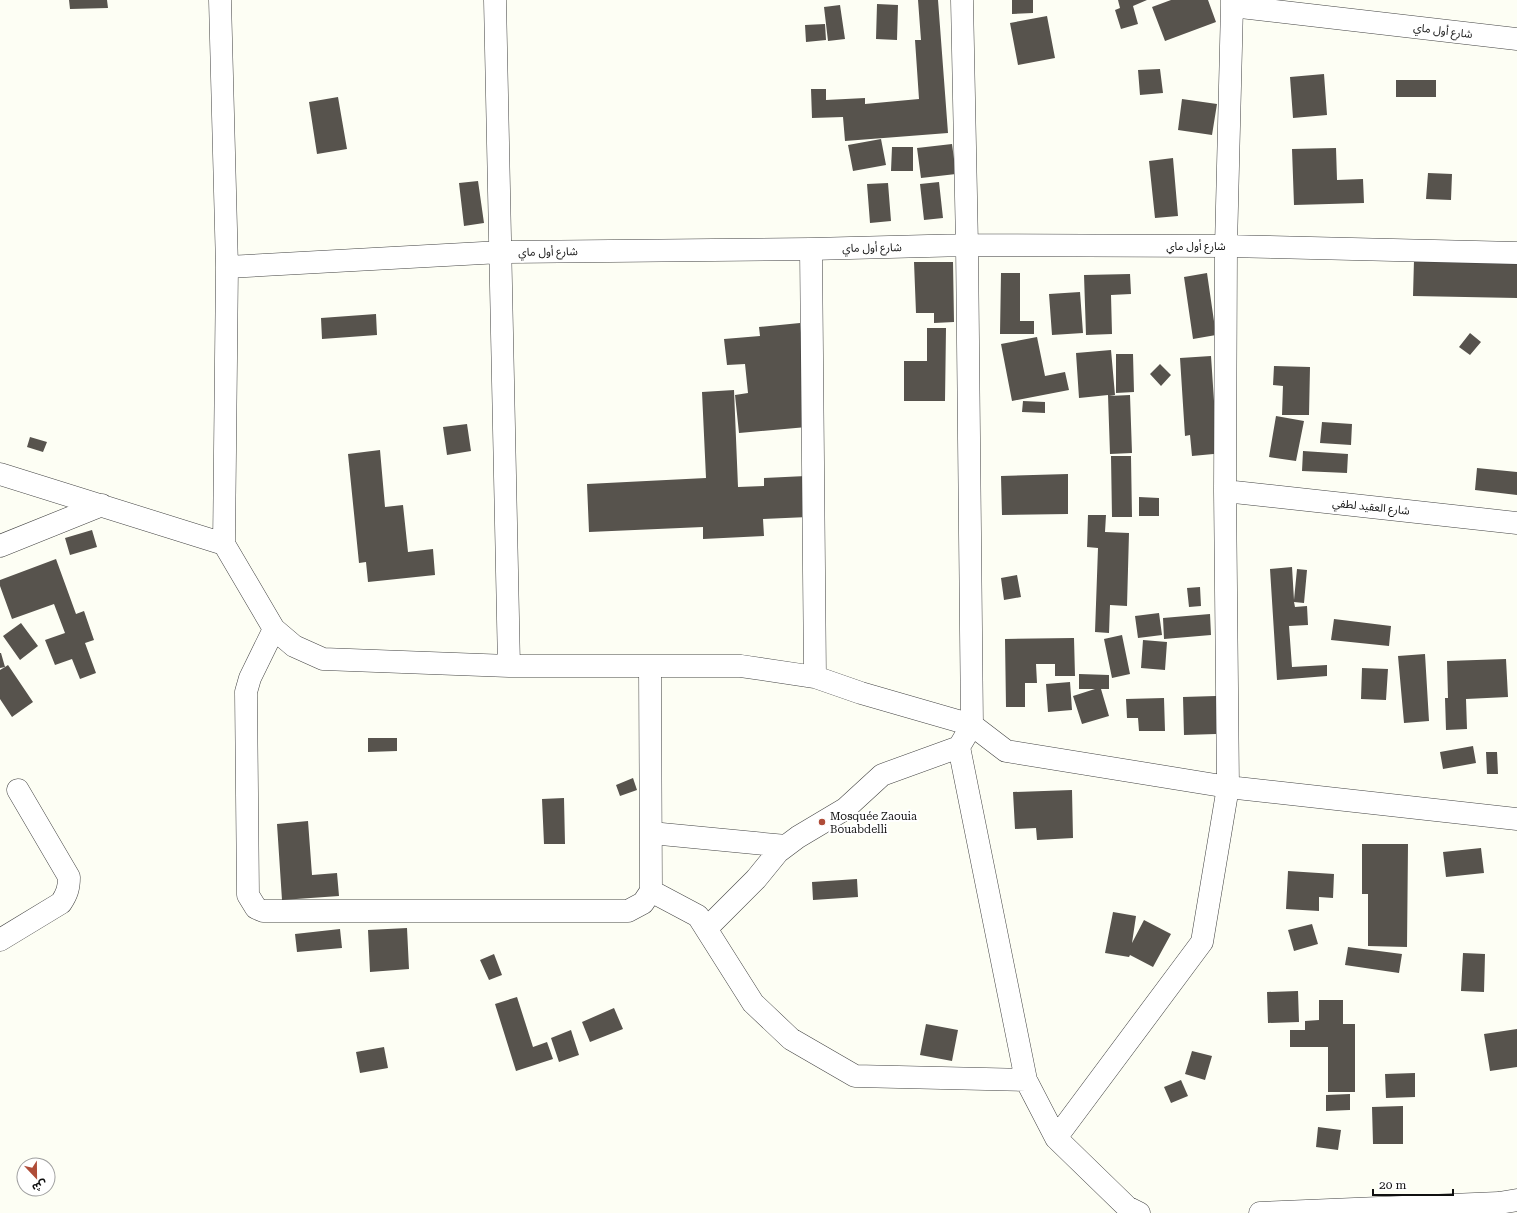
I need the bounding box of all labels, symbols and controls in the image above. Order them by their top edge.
street label: شارع أول ماي [1412,21,1474,44]
street label: شارع أول ماي [1166,239,1226,255]
street label: شارع أول ماي [842,241,902,258]
street label: شارع أول ماي [518,245,578,262]
street label: شارع العقيد لطفي [1331,496,1411,520]
place label: Mosquée Zaouia Bouabdelli [830,810,917,836]
marker: Mosquée Zaouia Bouabdelli [817,817,827,827]
north arrow [16,1157,56,1197]
scale bar [1373,1171,1453,1197]
text: ش [30,1177,49,1195]
text: 20 m [1379,1178,1406,1192]

